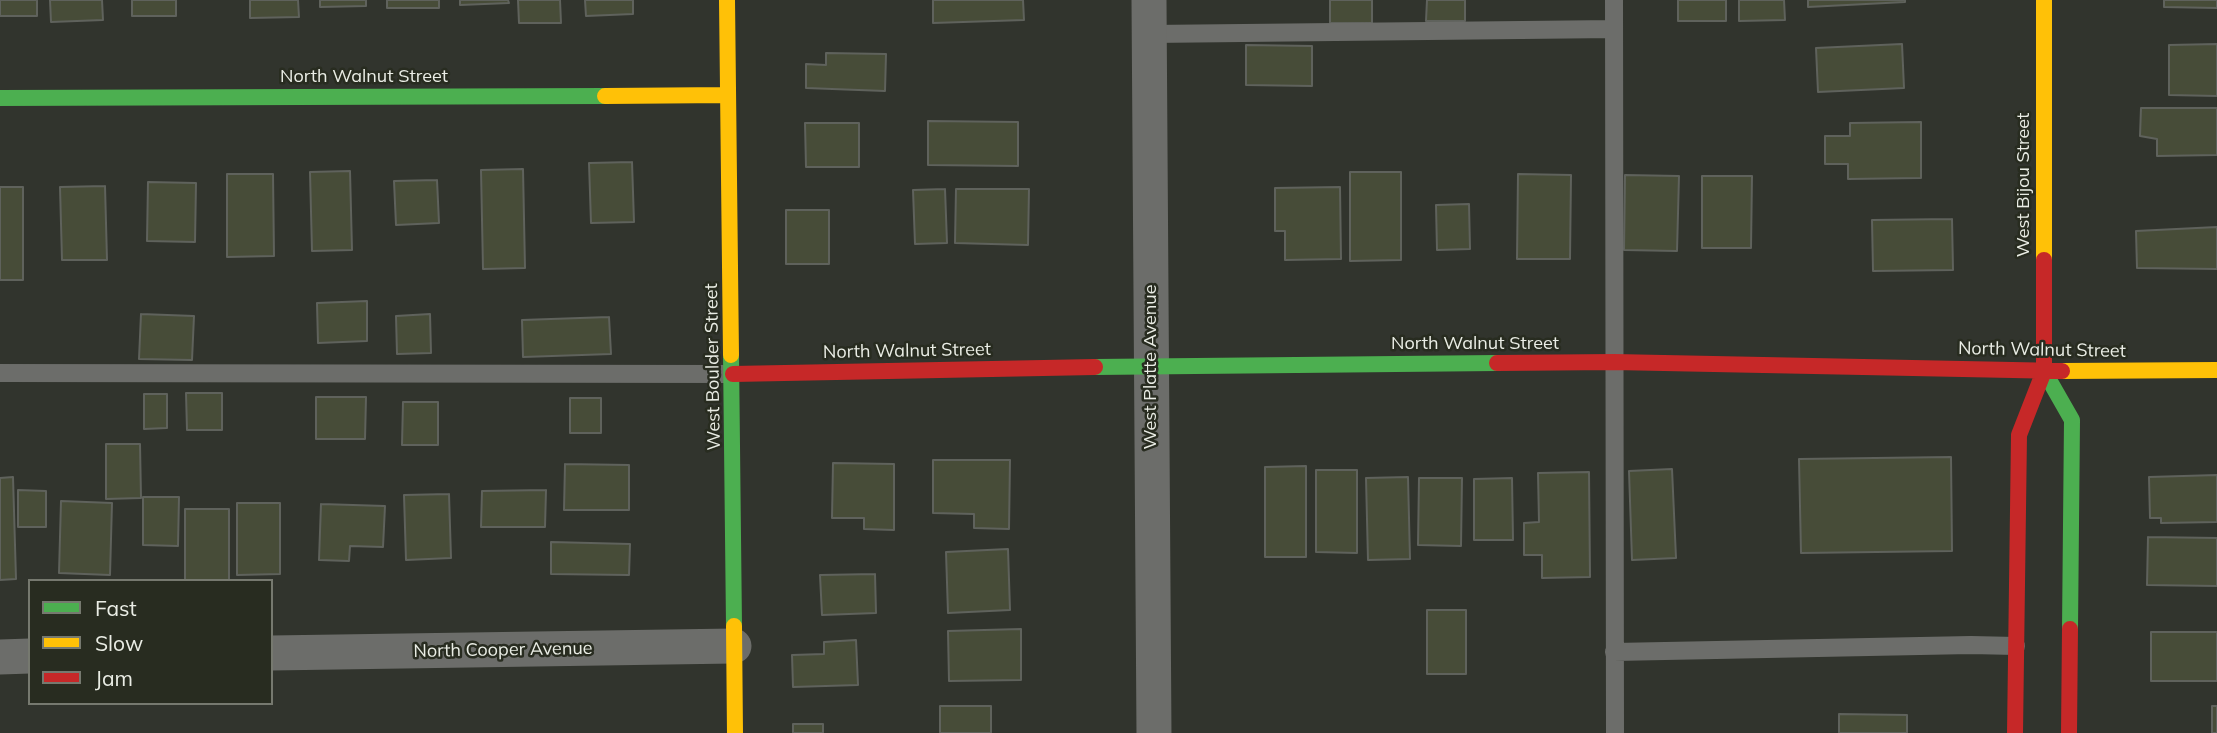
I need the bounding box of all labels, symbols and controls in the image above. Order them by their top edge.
street label: North Walnut Street [280,66,448,88]
street label: West Bijou Street [2013,113,2035,257]
street label: West Boulder Street [701,283,725,451]
street label: West Platte Avenue [1140,285,1162,449]
street label: North Walnut Street [1391,333,1559,355]
street label: North Walnut Street [1958,338,2126,362]
street label: North Walnut Street [823,339,991,363]
legend [28,579,273,705]
text: Fast [95,595,137,621]
text: Slow [95,630,143,656]
street label: North Cooper Avenue [413,638,593,662]
text: Jam [95,665,133,691]

